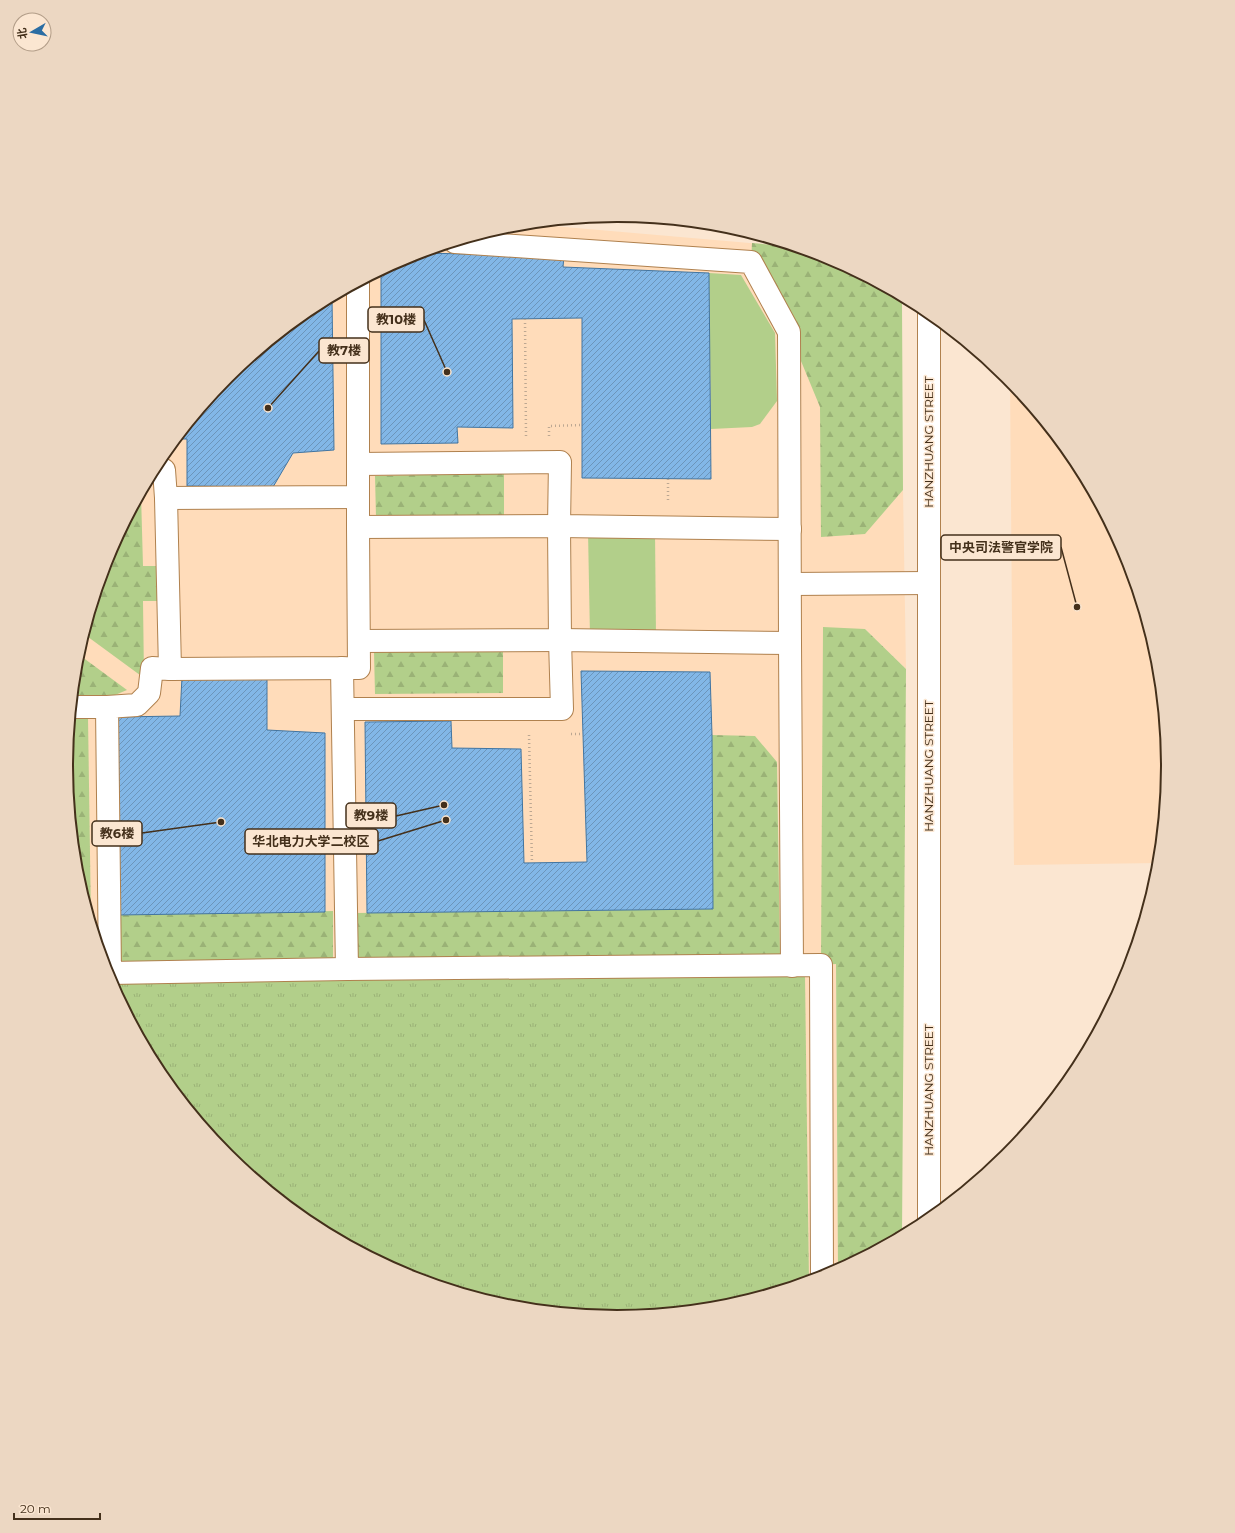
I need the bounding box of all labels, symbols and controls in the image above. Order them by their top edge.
north arrow [12,12,52,52]
text: 北 [14,27,30,40]
callout: 教10楼 [368,307,424,332]
text: 教10楼 [376,311,416,327]
callout: 教7楼 [319,338,369,363]
text: 教7楼 [327,342,361,358]
street label: HANZHUANG STREET [921,376,936,508]
callout: 中央司法警官学院 [941,535,1061,560]
text: 中央司法警官学院 [949,539,1053,555]
street label: HANZHUANG STREET [921,700,936,832]
callout: 教9楼 [346,803,396,828]
text: 教9楼 [354,807,388,823]
callout: 教6楼 [92,821,142,846]
text: 教6楼 [100,825,134,841]
callout: 华北电力大学二校区 [245,829,378,854]
text: 华北电力大学二校区 [252,833,370,849]
street label: HANZHUANG STREET [921,1024,936,1156]
scale bar [14,1495,100,1521]
text: 20 m [20,1501,51,1516]

